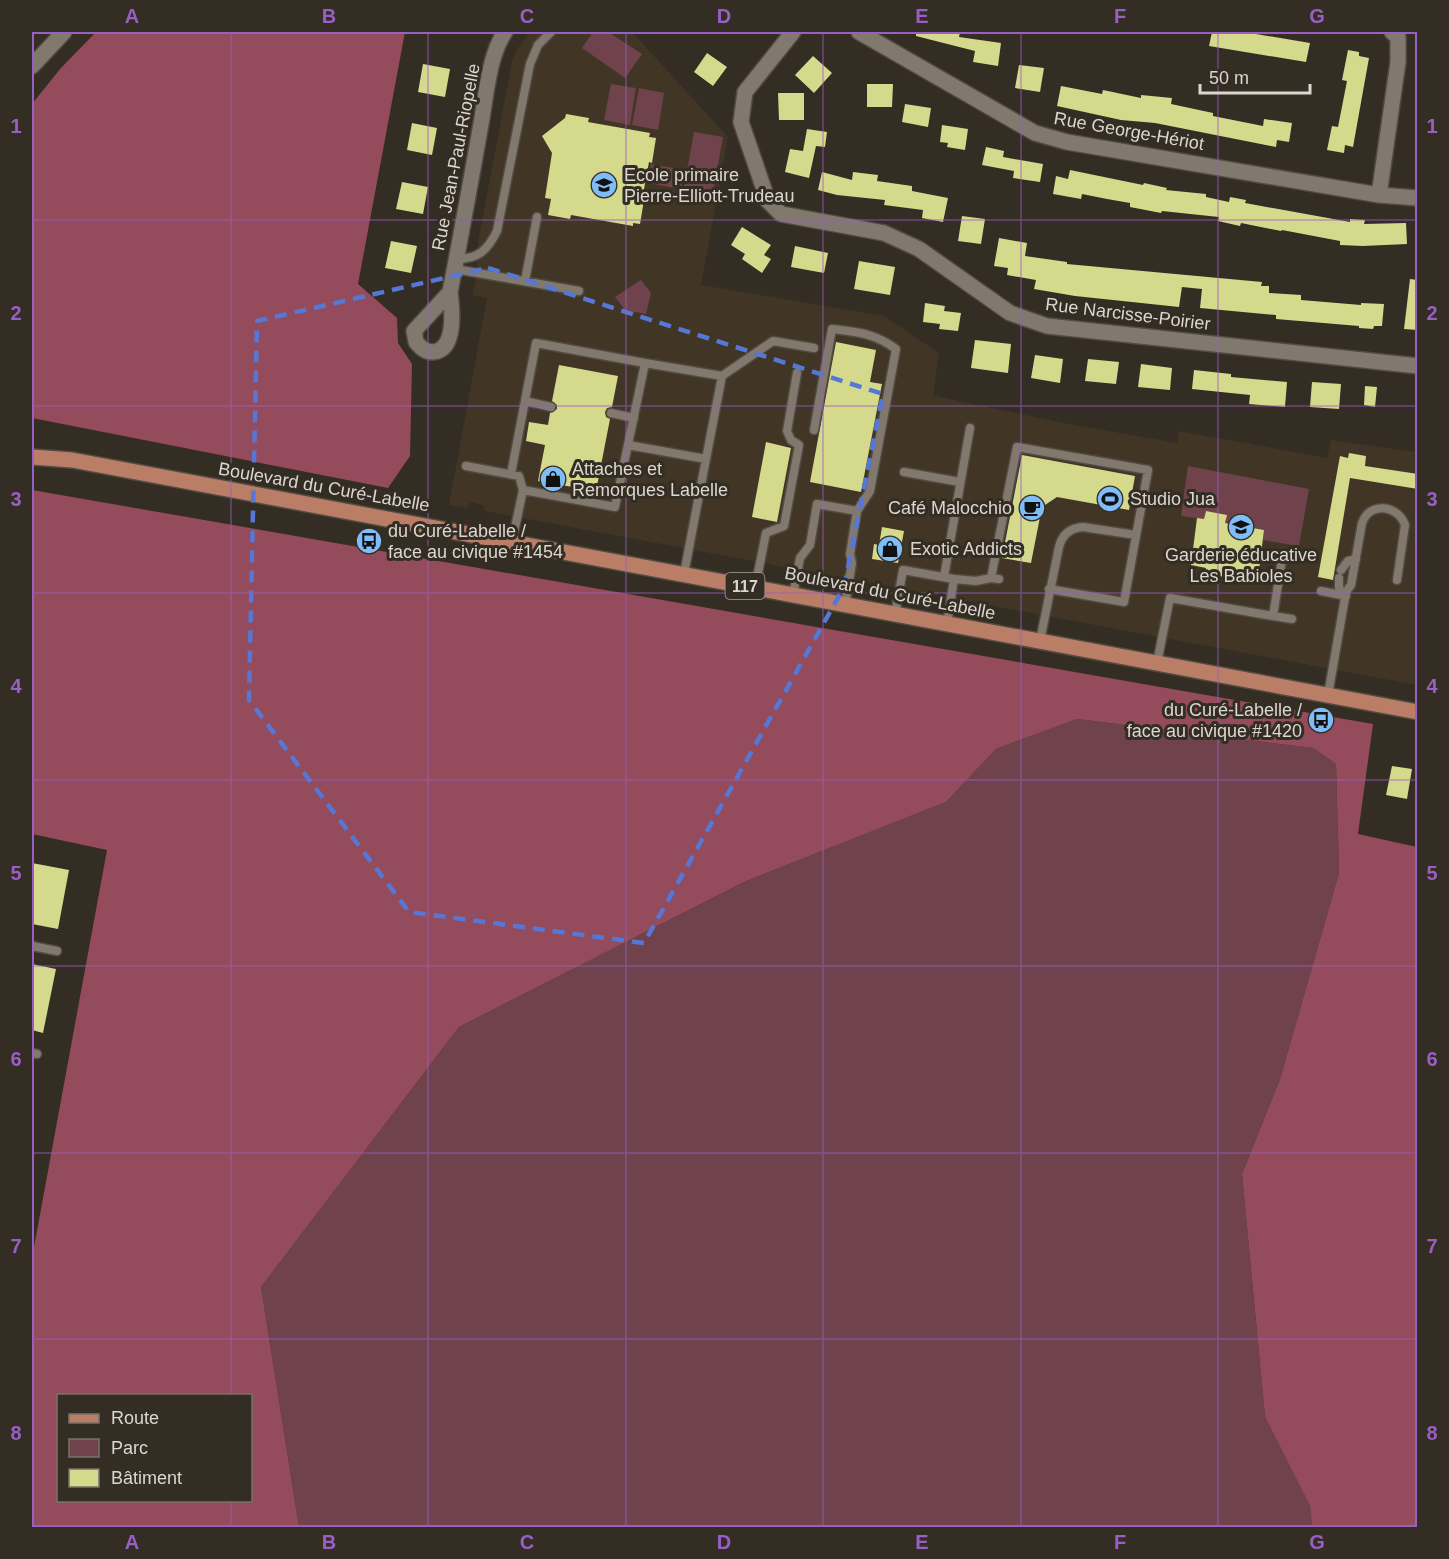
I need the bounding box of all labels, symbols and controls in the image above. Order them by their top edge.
text: A [125,5,139,27]
text: B [322,5,336,27]
text: C [520,5,534,27]
text: D [717,5,731,27]
text: E [915,5,929,27]
text: F [1114,5,1126,27]
text: G [1309,5,1325,27]
scale bar [1200,57,1310,95]
street label: Rue Jean-Paul-Riopelle [428,62,484,252]
text: 50 m [1209,68,1249,88]
street label: Rue George-Hériot [1052,108,1206,154]
text: 1 [10,115,22,137]
text: 1 [1426,115,1438,137]
place label: Ecole primaire Pierre-Elliott-Trudeau [624,165,794,206]
school or university icon: Ecole primaire Pierre-Elliott-Trudeau [589,170,619,200]
street label: Rue Narcisse-Poirier [1044,294,1212,334]
text: 2 [10,302,22,324]
text: 2 [1426,302,1438,324]
street label: Boulevard du Curé-Labelle [217,459,431,515]
place label: Attaches et Remorques Labelle [572,459,728,500]
shop icon: Attaches et Remorques Labelle [538,464,568,494]
sports icon: Studio Jua [1095,484,1125,514]
text: 3 [10,488,22,510]
text: 3 [1426,488,1438,510]
place label: Studio Jua [1130,489,1216,509]
cafe icon: Café Malocchio [1017,493,1047,523]
place label: Café Malocchio [888,498,1012,518]
school or university icon: Garderie éducative Les Babioles [1226,512,1256,542]
place label: du Curé-Labelle / face au civique #1454 [388,521,563,562]
bus stop icon: du Curé-Labelle / face au civique #1454 [354,526,384,556]
shop icon: Exotic Addicts [875,534,905,564]
place label: Exotic Addicts [910,539,1022,559]
place label: Garderie éducative Les Babioles [1165,545,1317,586]
street label: Boulevard du Curé-Labelle [783,563,997,623]
road number: 117 [726,573,764,599]
text: 4 [10,675,22,697]
text: 4 [1426,675,1438,697]
place label: du Curé-Labelle / face au civique #1420 [1127,700,1302,741]
bus stop icon: du Curé-Labelle / face au civique #1420 [1306,705,1336,735]
text: 5 [10,862,22,884]
text: 5 [1426,862,1438,884]
text: 6 [10,1048,22,1070]
text: 6 [1426,1048,1438,1070]
text: 7 [10,1235,22,1257]
text: 7 [1426,1235,1438,1257]
legend [57,1394,252,1502]
text: Route [111,1408,159,1428]
text: 8 [10,1422,22,1444]
text: 8 [1426,1422,1438,1444]
text: Parc [111,1438,148,1458]
text: Bâtiment [111,1468,182,1488]
text: A [125,1531,139,1553]
text: B [322,1531,336,1553]
text: C [520,1531,534,1553]
text: D [717,1531,731,1553]
text: E [915,1531,929,1553]
text: F [1114,1531,1126,1553]
text: G [1309,1531,1325,1553]

